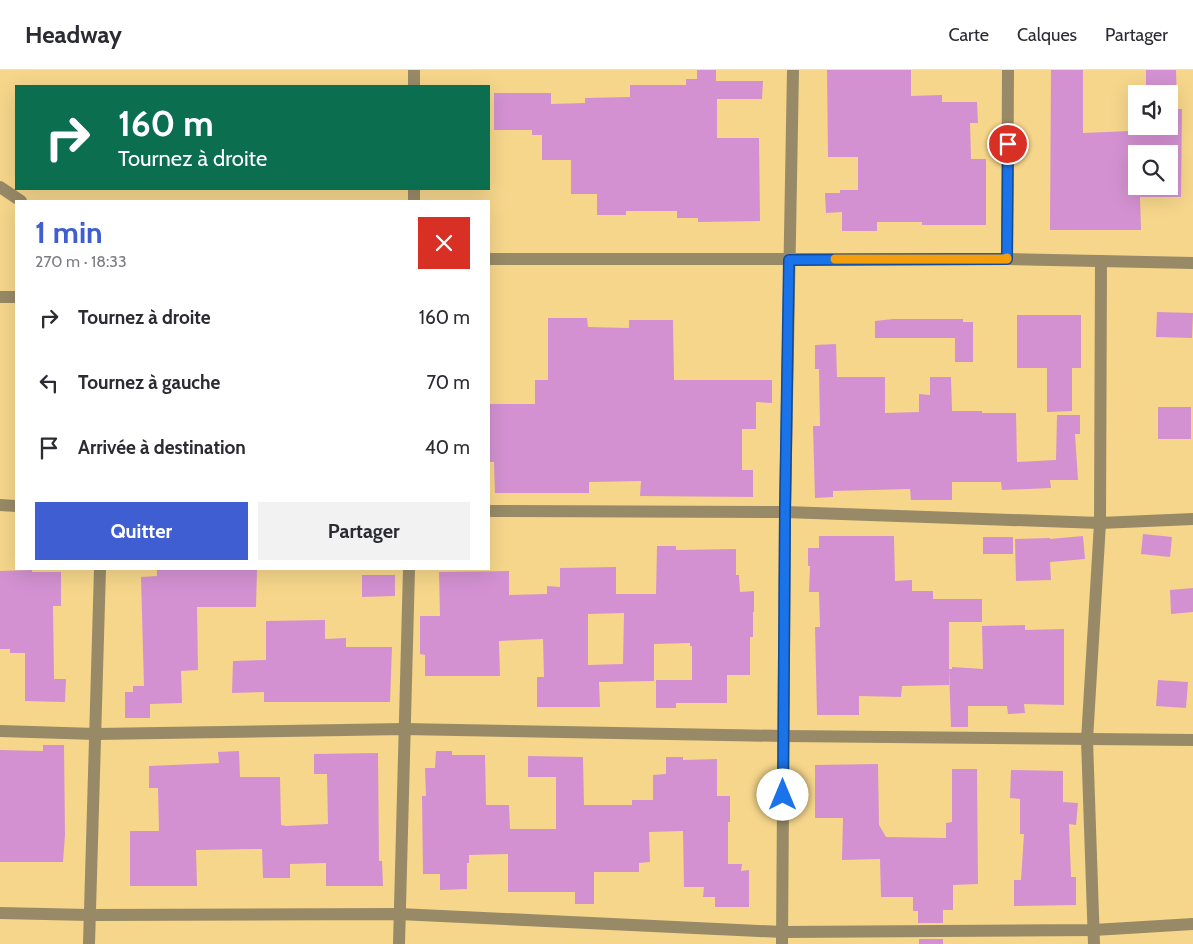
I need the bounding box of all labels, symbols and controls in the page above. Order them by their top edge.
text: Headway [25,20,122,49]
text: Carte [948,24,989,46]
text: Calques [1017,24,1077,46]
text: Partager [1105,24,1168,46]
map controls [1128,85,1178,195]
button: sound [1128,85,1178,135]
text: 160 m [118,102,214,145]
icon: right [35,105,100,170]
pin [987,123,1029,165]
icon: arrive [994,130,1022,158]
text: Tournez à droite [118,145,267,172]
button: search [1128,145,1178,195]
text: 1 min [35,214,103,251]
button: close [418,217,470,269]
text: 270 m · 18:33 [35,252,127,271]
icon: right [35,304,63,332]
text: Tournez à droite [78,306,211,329]
text: 160 m [419,306,470,329]
icon: left [35,369,63,397]
text: Tournez à gauche [78,371,220,394]
text: 70 m [426,371,470,394]
icon: arrive [35,434,63,462]
text: Arrivée à destination [78,436,246,459]
text: 40 m [425,436,470,459]
button: Quitter [35,502,248,560]
button: Partager [258,502,470,560]
position arrow [756,768,808,820]

